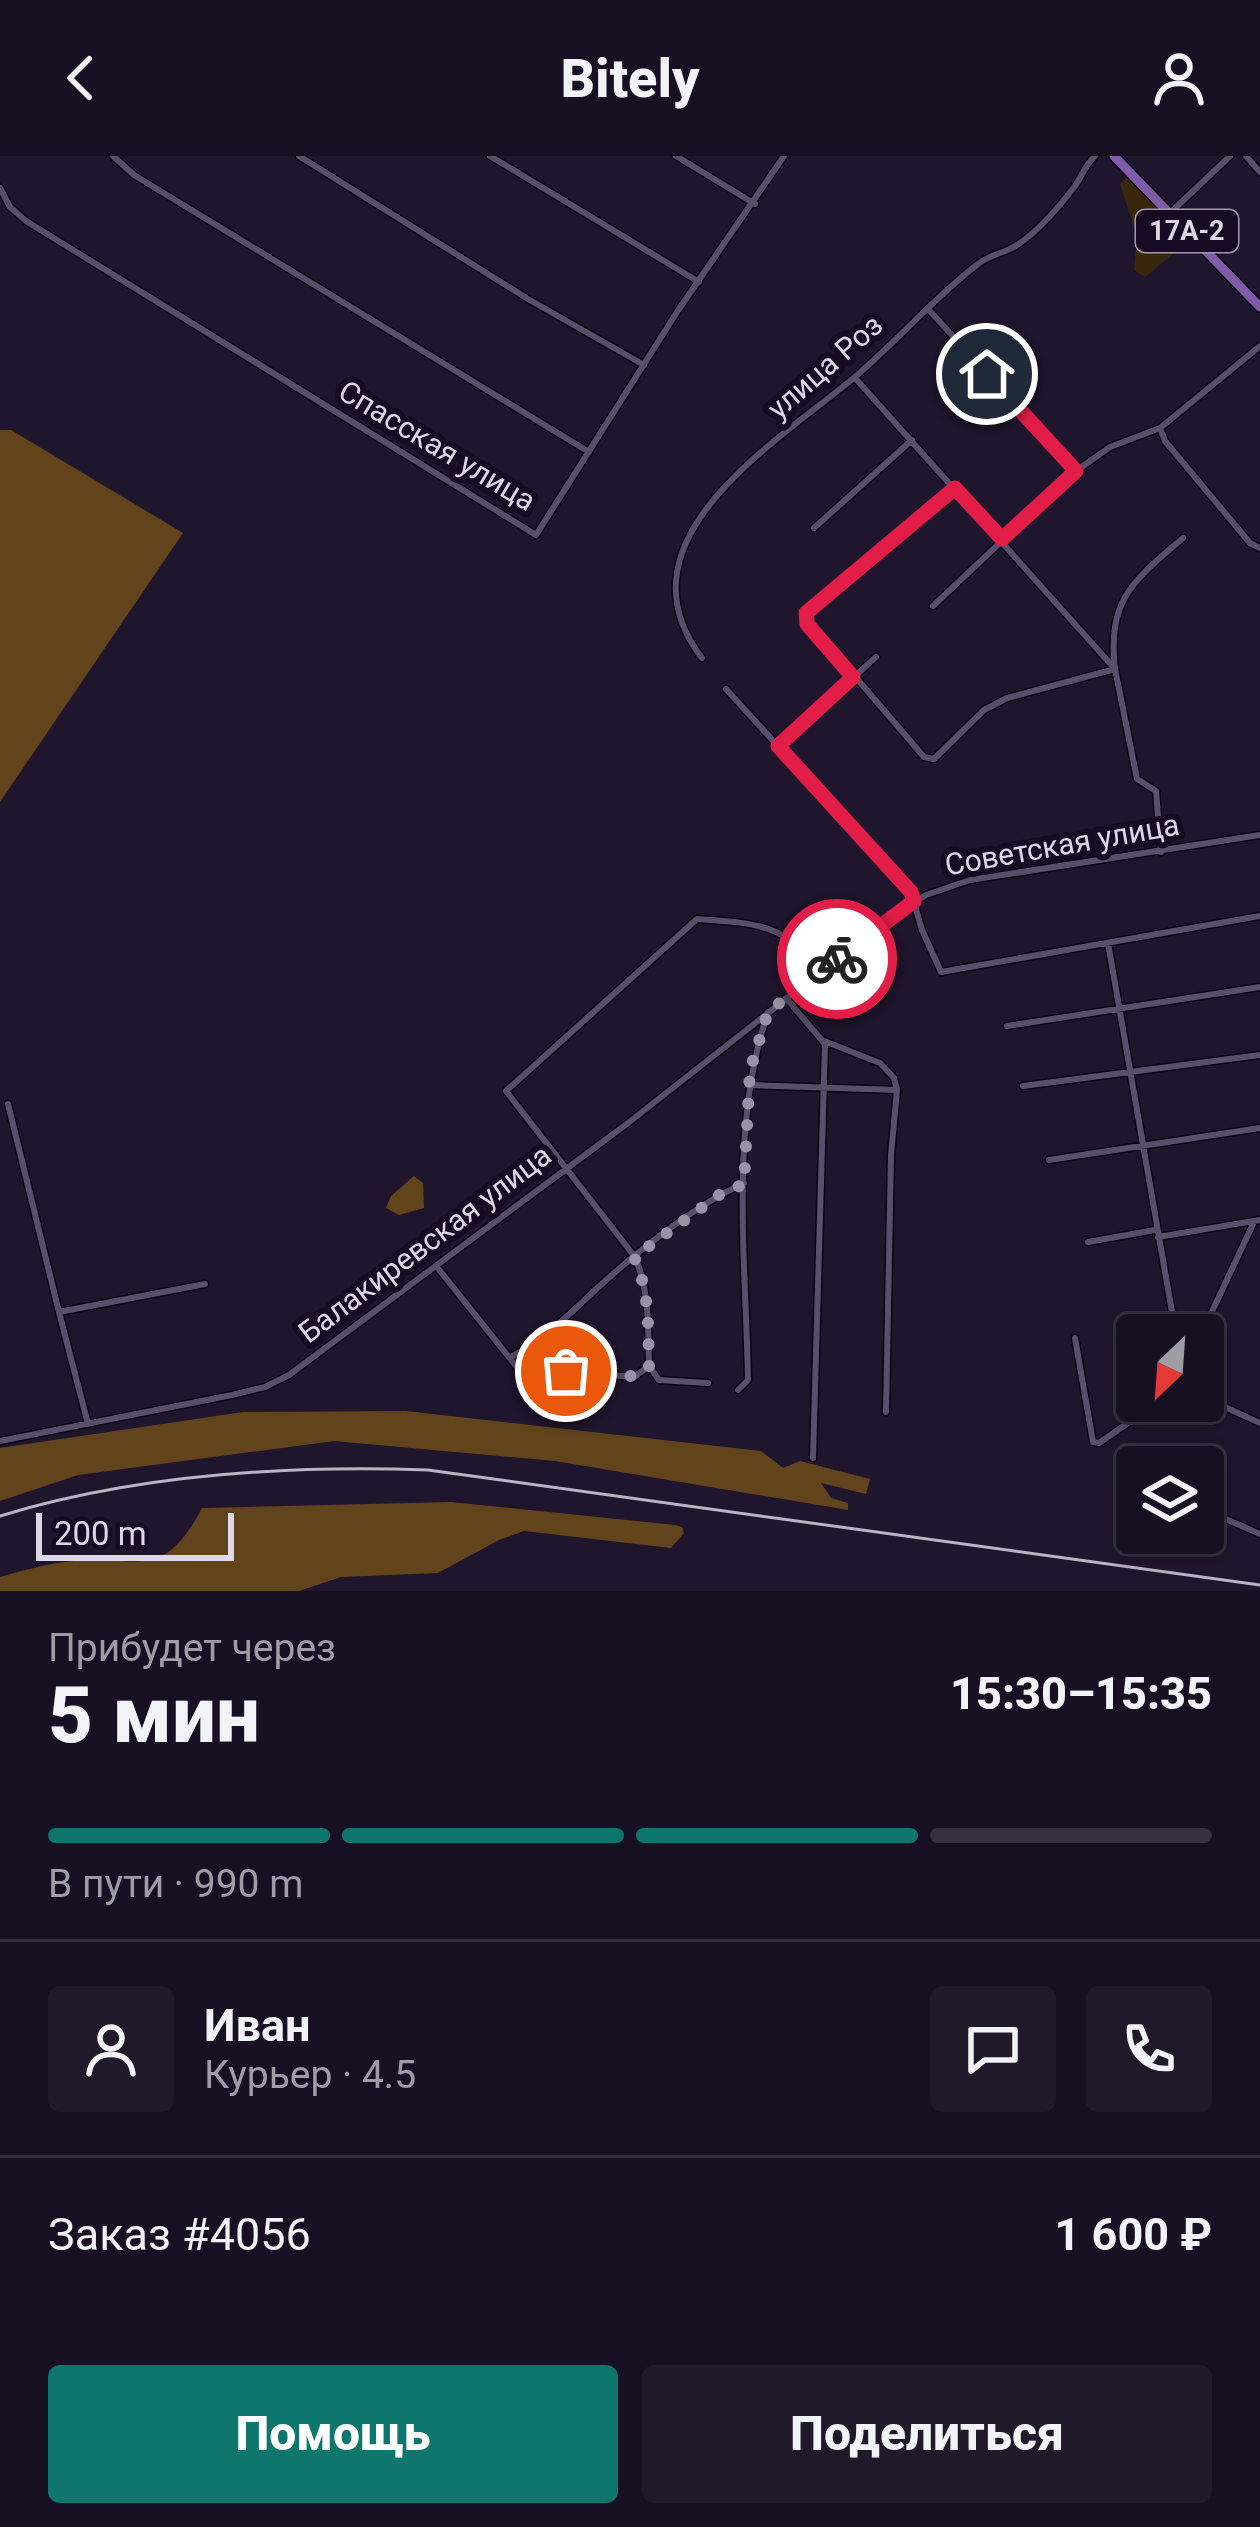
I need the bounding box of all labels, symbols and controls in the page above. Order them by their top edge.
icon: back [48,45,114,111]
icon: person [1146,45,1212,111]
text: Bitely [560,47,700,110]
road number: 17А-2 [1136,210,1238,252]
street label: улица Роз [760,307,889,426]
pin [936,323,1038,425]
icon: home [954,341,1020,407]
street label: Спасская улица [333,373,542,518]
street label: Советская улица [942,807,1182,882]
courier [777,899,897,1019]
icon: bike [804,926,870,992]
street label: Балакиревская улица [292,1137,558,1350]
north arrow [1116,1314,1224,1422]
map controls [1116,1314,1224,1554]
pin [515,1320,617,1422]
icon: bag [533,1338,599,1404]
button: layers [1116,1446,1224,1554]
scale bar [36,1507,234,1560]
text: 200 m [54,1514,147,1553]
text: Прибудет через [48,1625,336,1671]
text: 15:30–15:35 [950,1667,1212,1720]
text: 5 мин [48,1670,260,1761]
text: В пути · 990 m [48,1861,303,1907]
button: person [48,1986,174,2112]
button: chat [930,1986,1056,2112]
button: phone [1086,1986,1212,2112]
text: Иван [204,1999,310,2052]
text: Курьер · 4.5 [204,2052,416,2098]
text: Заказ #4056 [48,2208,311,2261]
text: 1 600 ₽ [1055,2208,1212,2261]
button: Помощь [48,2365,618,2503]
button: Поделиться [642,2365,1212,2503]

